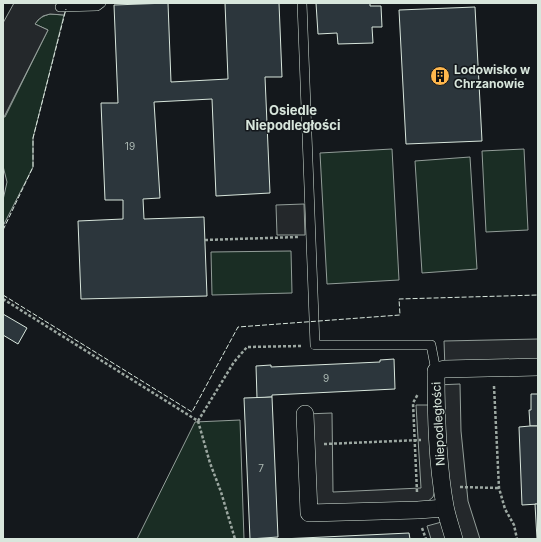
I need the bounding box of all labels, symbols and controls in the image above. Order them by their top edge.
place label: Lodowisko w Chrzanowie [454,62,531,91]
building icon: Lodowisko w Chrzanowie [429,65,451,87]
district label: Osiedle Niepodległości [246,102,340,133]
house number: 19 [125,140,135,152]
house number: 9 [323,372,329,384]
street label: Niepodległości [428,381,448,466]
house number: 7 [258,462,264,474]

